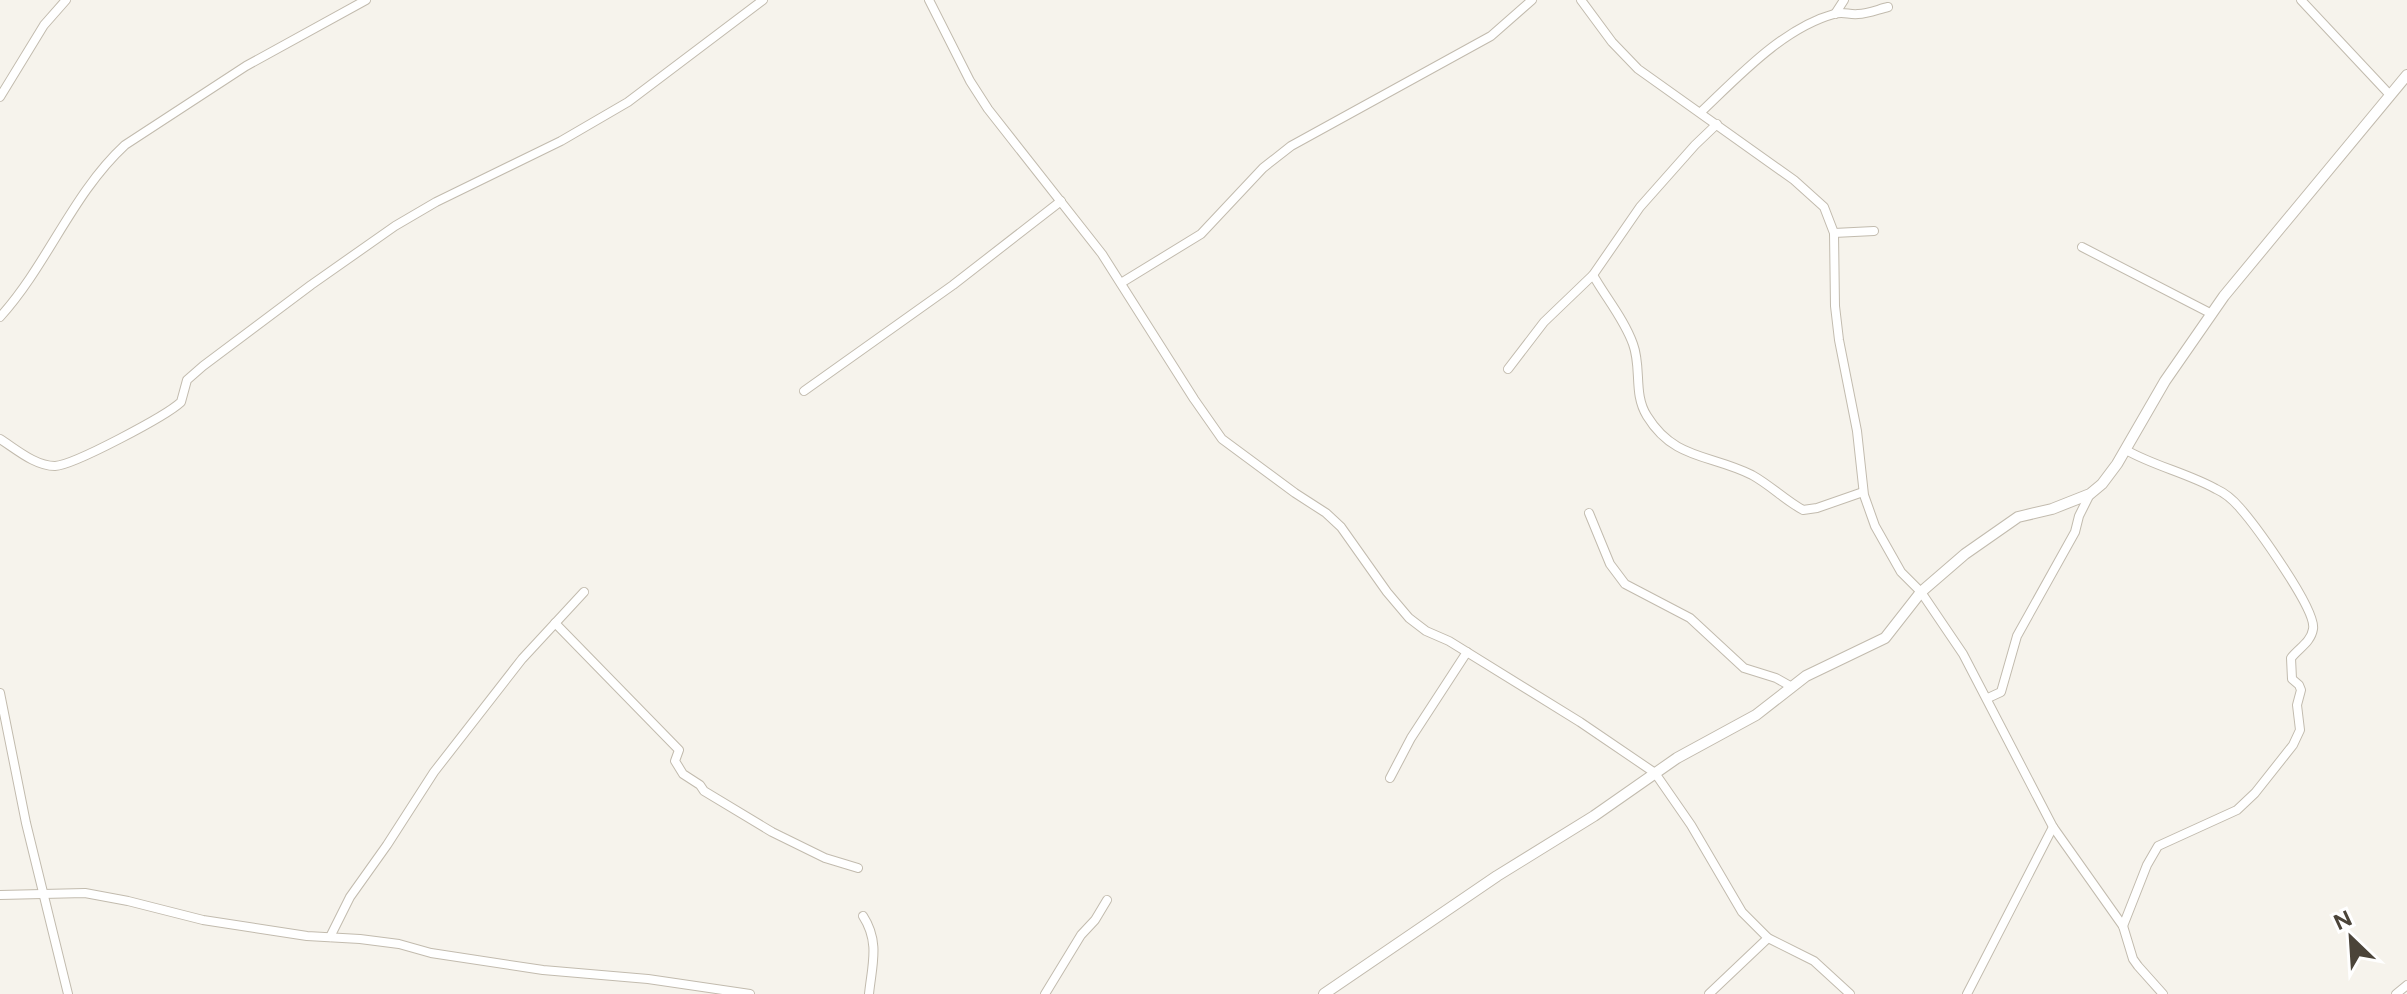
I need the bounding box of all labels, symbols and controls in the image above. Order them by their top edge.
north arrow [2311,898,2391,978]
text: N [2329,904,2356,936]

